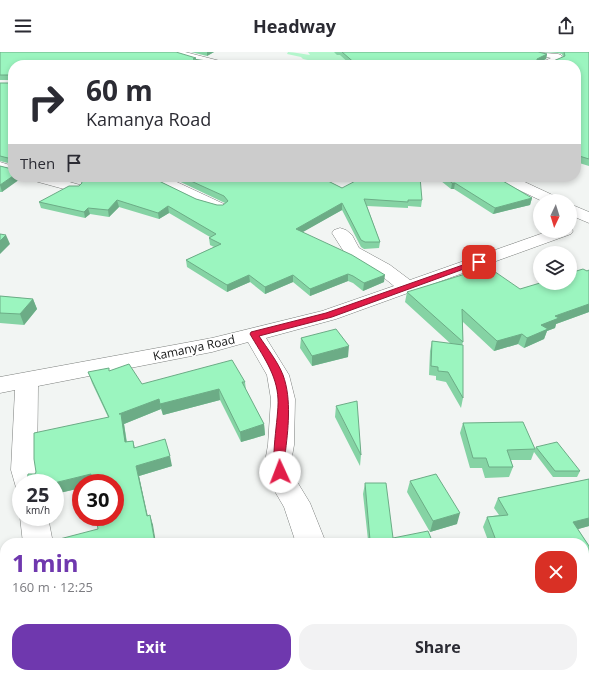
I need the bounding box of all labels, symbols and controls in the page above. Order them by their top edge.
text: Headway [253,14,336,38]
icon: menu [12,15,34,37]
icon: share [555,15,577,37]
text: 60 m [86,71,153,109]
icon: right [20,76,72,128]
text: Kamanya Road [86,107,211,131]
icon: arrive [63,152,85,174]
text: Then [20,153,55,173]
north arrow [533,194,577,238]
map controls [533,194,577,290]
pin [462,245,496,279]
button: layers [533,246,577,290]
icon: arrive [468,251,490,273]
street label: Kamanya Road [151,331,237,365]
position arrow [259,451,301,493]
speed limit sign: 30 [72,474,124,526]
text: 25 [27,481,49,508]
text: km/h [26,503,50,517]
text: 1 min [12,546,79,579]
button: close [535,551,577,593]
text: 160 m · 12:25 [12,578,93,596]
button: Exit [12,624,291,670]
button: Share [299,624,577,670]

